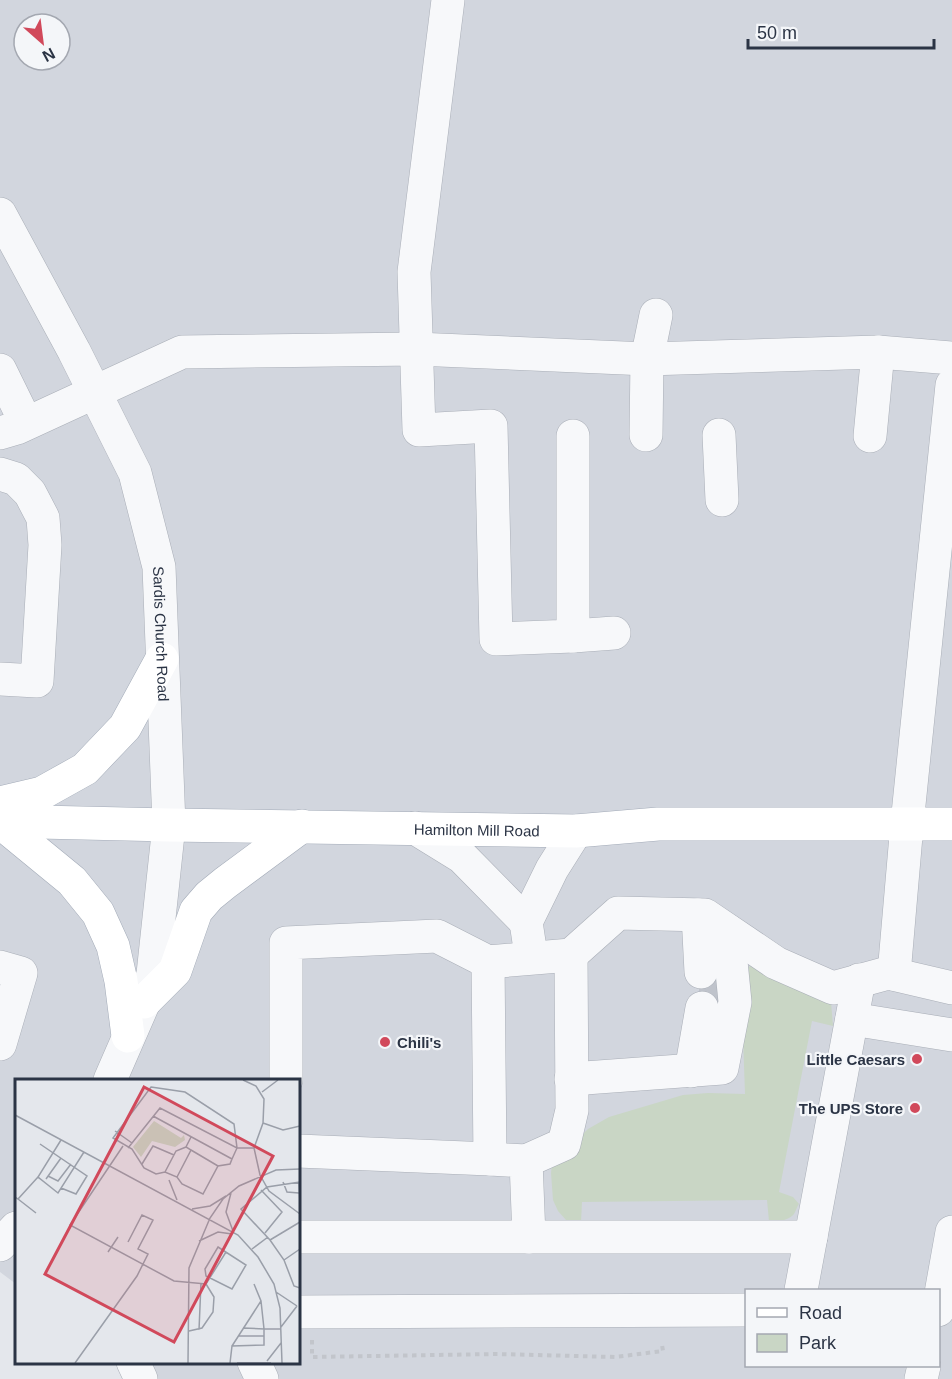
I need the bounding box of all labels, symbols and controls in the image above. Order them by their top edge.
north arrow [12,12,72,72]
scale bar [748,12,934,50]
text: 50 m [757,23,797,43]
text: N [40,45,58,65]
street label: Sardis Church Road [150,566,173,702]
street label: Hamilton Mill Road [414,820,540,839]
place label: Chili's [397,1034,441,1051]
marker: Chili's [378,1035,392,1049]
place label: Little Caesars [807,1051,905,1068]
marker: Little Caesars [910,1052,924,1066]
inset map [15,1079,300,1364]
place label: The UPS Store [799,1100,903,1117]
marker: The UPS Store [908,1101,922,1115]
legend [745,1289,940,1367]
text: Road [799,1303,842,1323]
text: Park [799,1333,837,1353]

